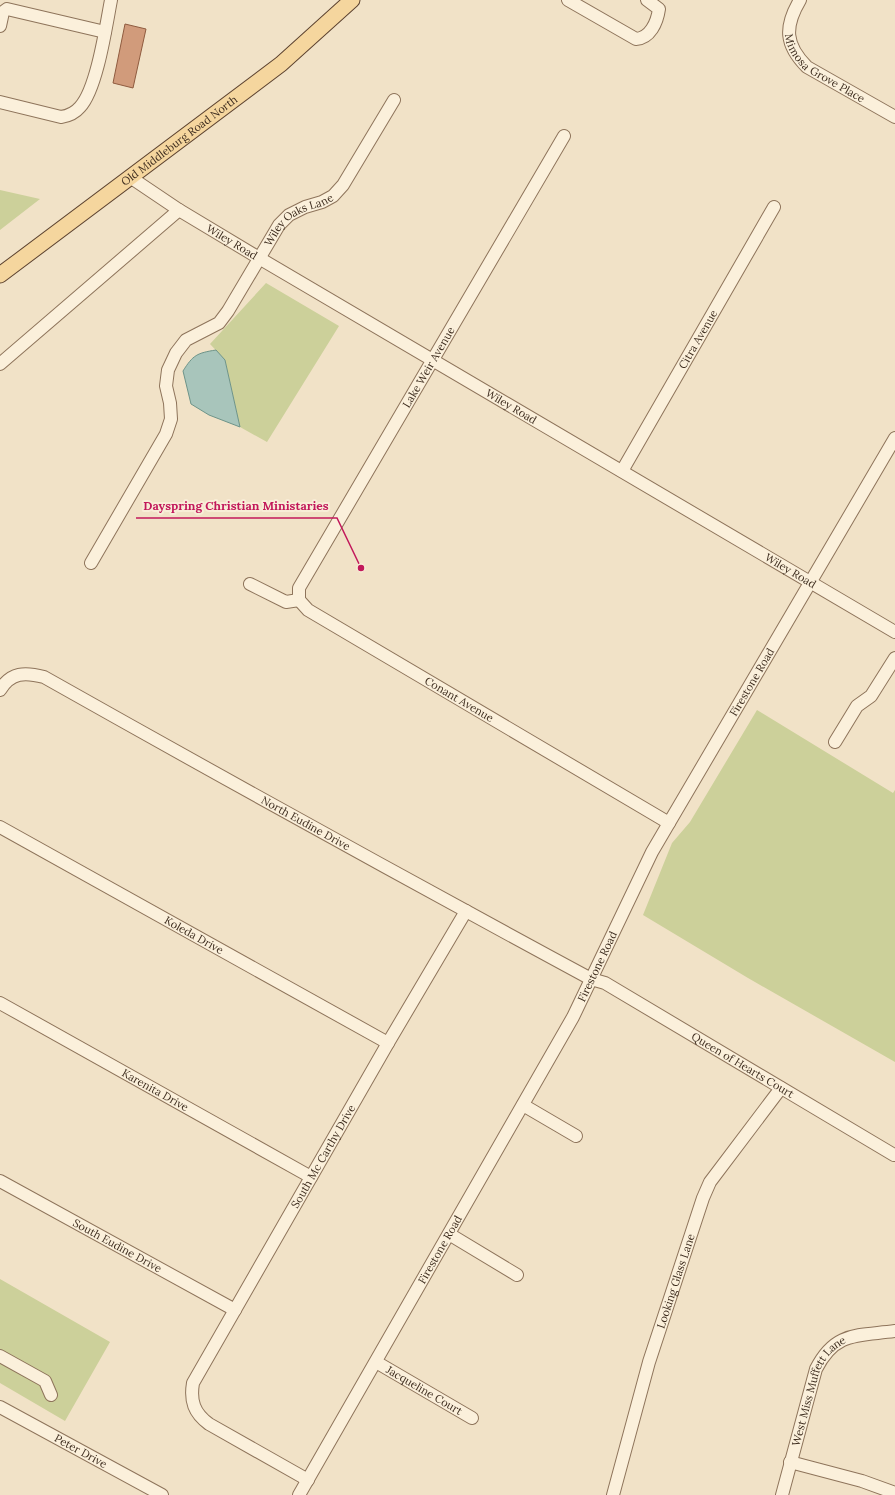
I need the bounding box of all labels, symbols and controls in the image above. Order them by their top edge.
street label: Mimosa Grove Place [782,32,867,105]
street label: Old Middleburg Road North [118,92,240,189]
street label: Wiley Oaks Lane [261,190,336,249]
street label: Wiley Road [204,221,261,263]
street label: Citra Avenue [675,307,720,371]
street label: Lake Weir Avenue [399,324,458,410]
street label: Wiley Road [483,386,540,427]
callout: Dayspring Christian Ministaries [136,494,337,518]
text: Dayspring Christian Ministaries [143,498,329,513]
street label: Wiley Road [762,550,819,591]
street label: Firestone Road [726,645,777,719]
street label: Conant Avenue [422,673,496,725]
street label: North Eudine Drive [259,793,353,853]
street label: Koleda Drive [162,913,226,957]
street label: Firestone Road [574,928,620,1004]
street label: Queen of Hearts Court [689,1029,797,1101]
street label: Karenita Drive [120,1066,191,1114]
street label: South Mc Carthy Drive [288,1102,358,1211]
street label: Firestone Road [415,1212,465,1286]
street label: South Eudine Drive [71,1215,164,1275]
street label: Looking Glass Lane [654,1232,698,1330]
street label: West Miss Muffett Lane [789,1333,848,1447]
street label: Jacqueline Court [383,1362,466,1418]
street label: Peter Drive [52,1431,110,1471]

